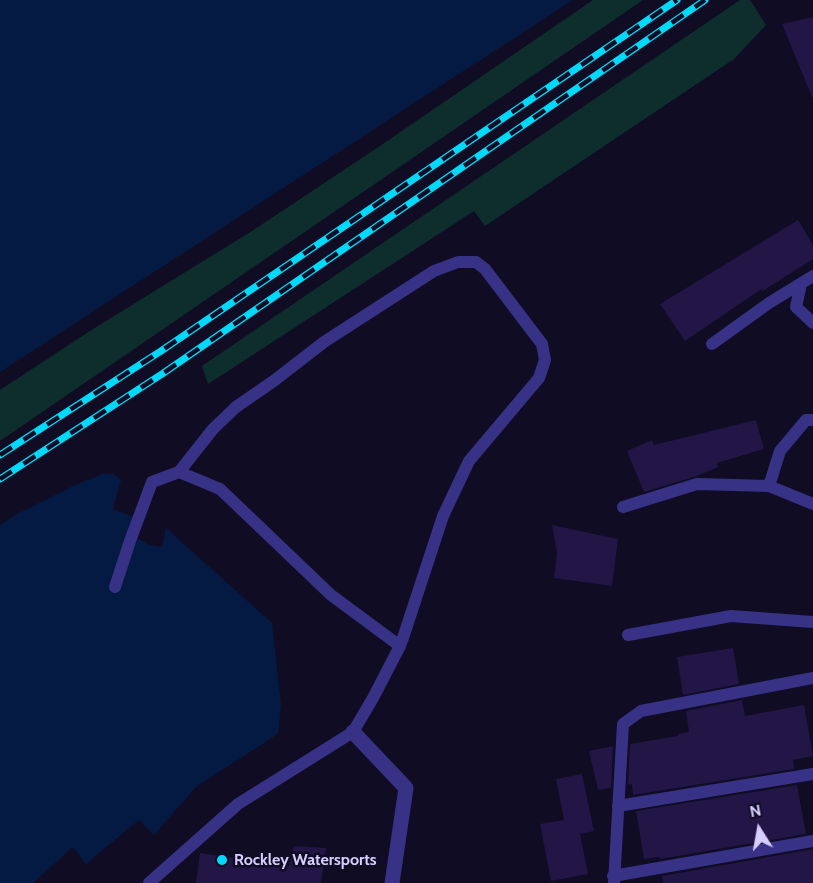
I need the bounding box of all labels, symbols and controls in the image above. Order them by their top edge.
north arrow [729,799,789,859]
text: N [748,800,763,821]
place label: Rockley Watersports [234,850,377,870]
marker: Rockley Watersports [215,853,229,867]

